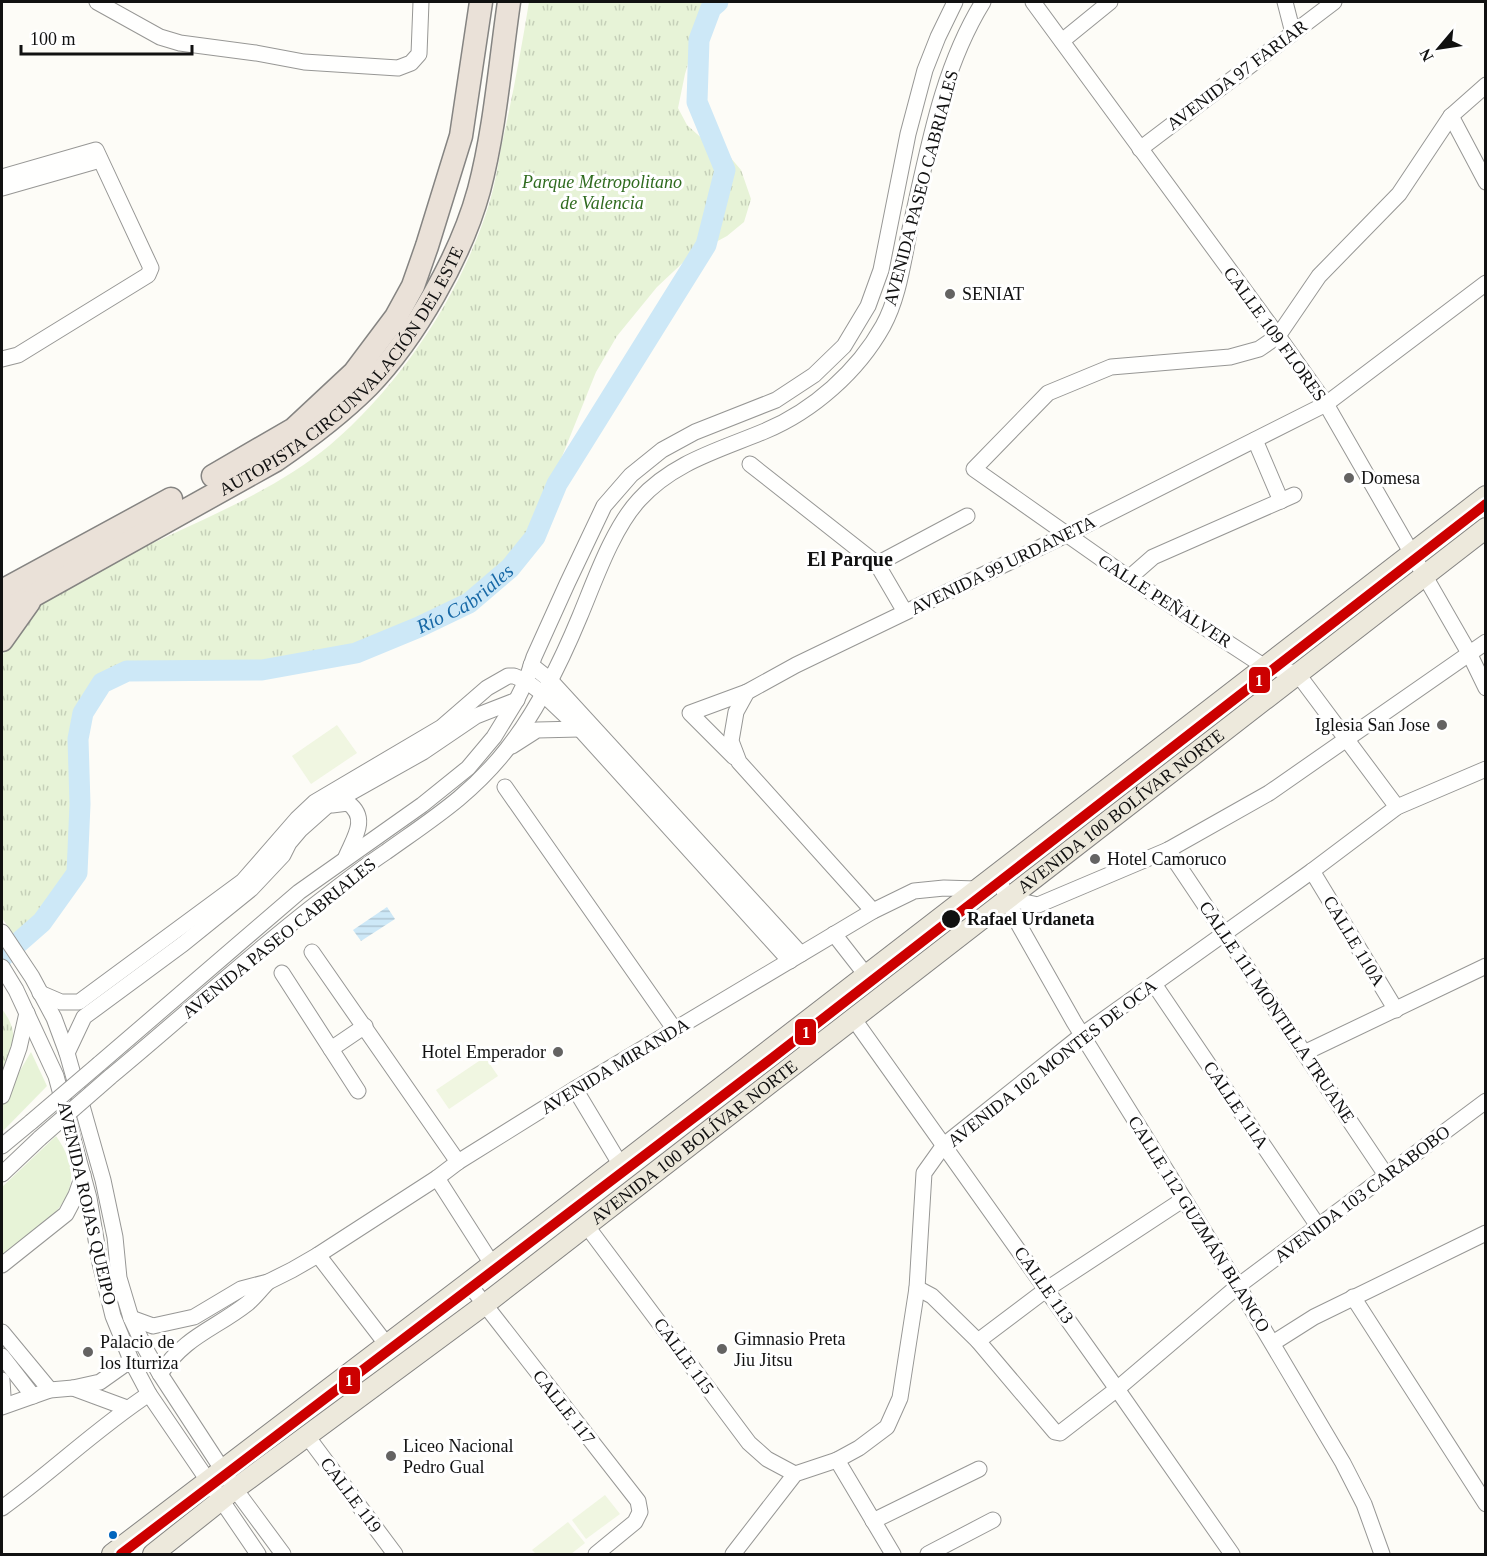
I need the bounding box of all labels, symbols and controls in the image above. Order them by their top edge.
street label: AVENIDA 97 FARIAR [1163,16,1311,134]
scale bar [21,18,192,56]
north arrow [1409,18,1469,78]
text: 100 m [30,29,76,49]
text: N [1416,45,1437,64]
street label: AVENIDA PASEO CABRIALES [880,68,962,308]
park label: Parque Metropolitano de Valencia [521,172,682,213]
street label: AUTOPISTA CIRCUNVALACIÓN DEL ESTE [215,243,467,500]
street label: CALLE 109 FLORES [1220,263,1330,405]
place label: SENIAT [962,284,1024,304]
marker: SENIAT [943,287,957,301]
place label: Domesa [1361,468,1420,488]
marker: Domesa [1342,471,1356,485]
street label: AVENIDA 99 URDANETA [907,511,1099,619]
district label: El Parque [807,548,893,571]
street label: CALLE PEÑALVER [1095,550,1236,652]
water label: Río Cabriales [412,559,518,638]
line badge: 1 [1248,666,1271,694]
text: 1 [1255,672,1263,689]
place label: Iglesia San Jose [1315,715,1430,735]
marker: Iglesia San Jose [1435,718,1449,732]
street label: AVENIDA 100 BOLÍVAR NORTE [1014,725,1228,898]
place label: Hotel Camoruco [1107,849,1226,869]
marker: Hotel Camoruco [1088,852,1102,866]
street label: AVENIDA PASEO CABRIALES [178,854,380,1022]
street label: CALLE 110A [1319,892,1389,990]
street label: CALLE 111 MONTILLA TRUANE [1195,897,1359,1127]
marker: Rafael Urdaneta [940,908,962,930]
place label: Rafael Urdaneta [967,909,1094,929]
street label: AVENIDA 102 MONTES DE OCA [944,975,1160,1151]
street label: AVENIDA MIRANDA [537,1014,693,1118]
line badge: 1 [794,1018,817,1046]
text: 1 [802,1024,810,1041]
place label: Hotel Emperador [422,1042,546,1062]
marker: Hotel Emperador [551,1045,565,1059]
street label: AVENIDA 100 BOLÍVAR NORTE [587,1056,801,1228]
street label: CALLE 111A [1199,1057,1273,1153]
street label: AVENIDA ROJAS QUEIPO [54,1099,120,1307]
street label: CALLE 112 GUZMÁN BLANCO [1124,1112,1275,1336]
street label: AVENIDA 103 CARABOBO [1270,1121,1454,1267]
street label: CALLE 113 [1010,1243,1078,1327]
street label: CALLE 115 [650,1314,718,1398]
place label: Gimnasio Preta Jiu Jitsu [734,1329,845,1370]
place label: Palacio de los Iturriza [100,1332,178,1373]
marker: Gimnasio Preta Jiu Jitsu [715,1342,729,1356]
marker: Palacio de los Iturriza [81,1345,95,1359]
line badge: 1 [338,1366,361,1395]
street label: CALLE 117 [529,1366,599,1448]
text: 1 [345,1372,353,1389]
place label: Liceo Nacional Pedro Gual [403,1436,513,1477]
marker: Liceo Nacional Pedro Gual [384,1449,398,1463]
street label: CALLE 119 [316,1454,386,1536]
unlabelled marker [107,1529,119,1541]

